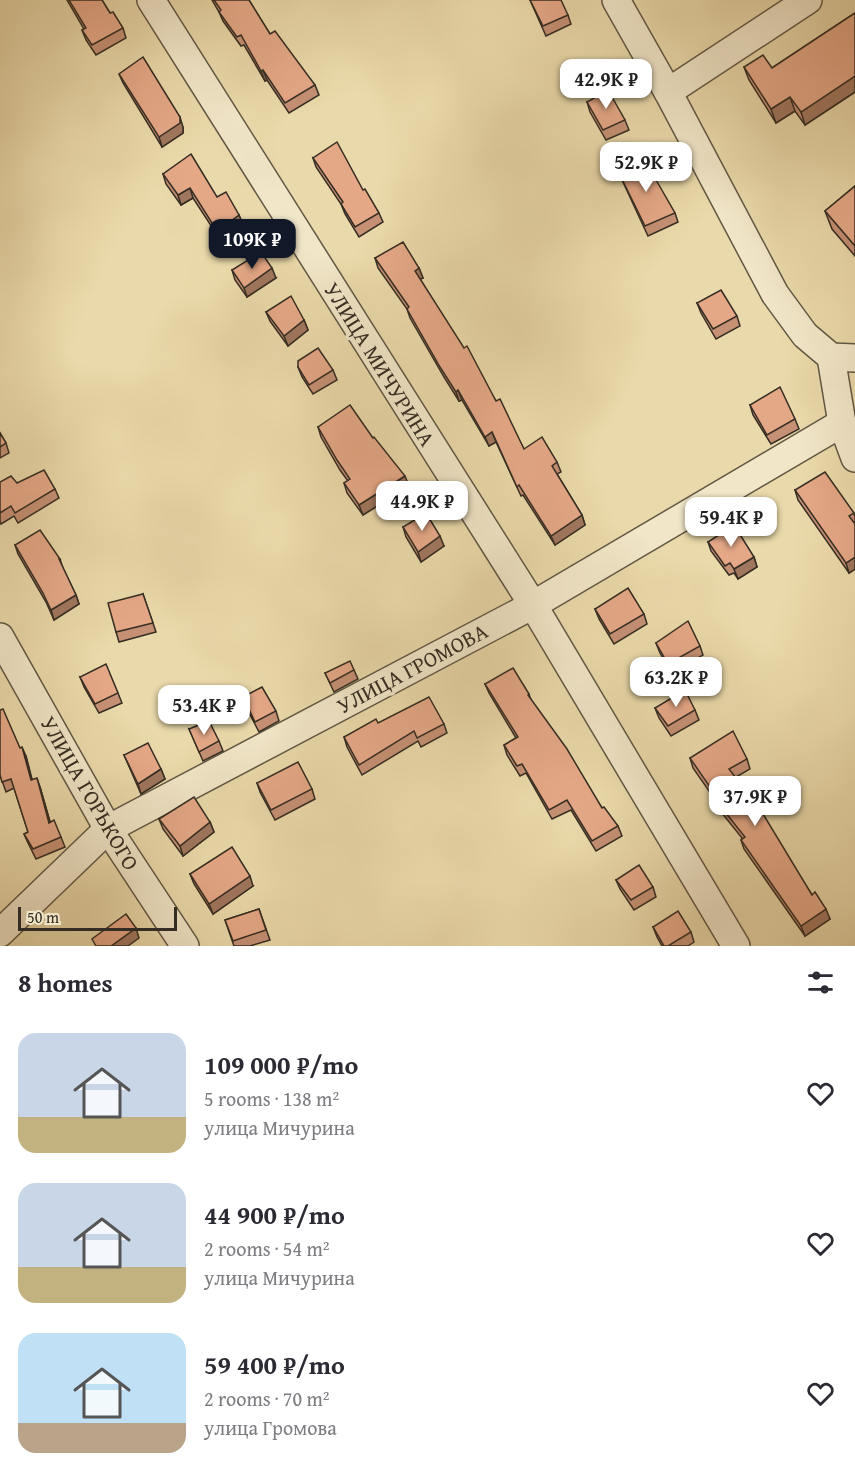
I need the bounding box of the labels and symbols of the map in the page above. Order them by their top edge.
pin: 42.9K ₽ [551,59,661,110]
pin: 52.9K ₽ [591,142,701,193]
pin: 109K ₽ [203,219,301,270]
street label: УЛИЦА МИЧУРИНА [317,276,444,453]
pin: 44.9K ₽ [367,481,477,532]
pin: 59.4K ₽ [676,497,786,548]
street label: УЛИЦА ГРОМОВА [331,614,494,721]
pin: 63.2K ₽ [621,657,731,708]
pin: 53.4K ₽ [149,685,259,736]
street label: УЛИЦА ГОРЬКОГО [33,710,147,876]
pin: 37.9K ₽ [700,776,810,827]
scale bar [18,904,177,932]

